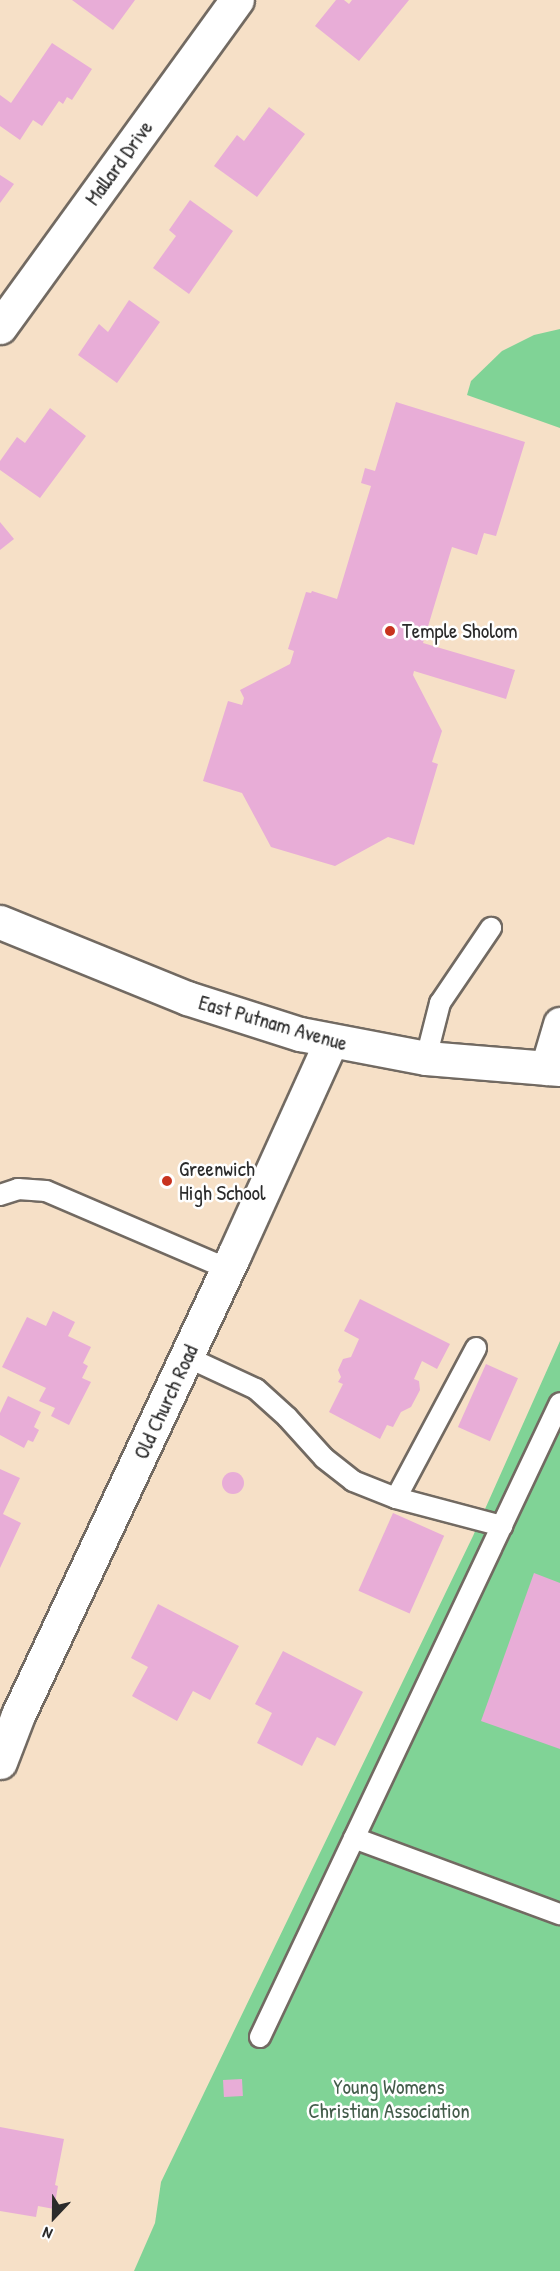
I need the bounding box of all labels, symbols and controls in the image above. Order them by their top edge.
street label: Mallard Drive [80,116,158,210]
place label: Temple Sholom [402,618,517,644]
marker: Temple Sholom [383,624,397,638]
street label: East Putnam Avenue [196,990,350,1056]
place label: Greenwich High School [179,1156,266,1206]
marker: Greenwich High School [160,1174,174,1188]
street label: Old Church Road [129,1341,203,1463]
park label: Young Womens Christian Association [308,2074,470,2124]
north arrow [24,2187,84,2247]
text: N [39,2222,55,2245]

